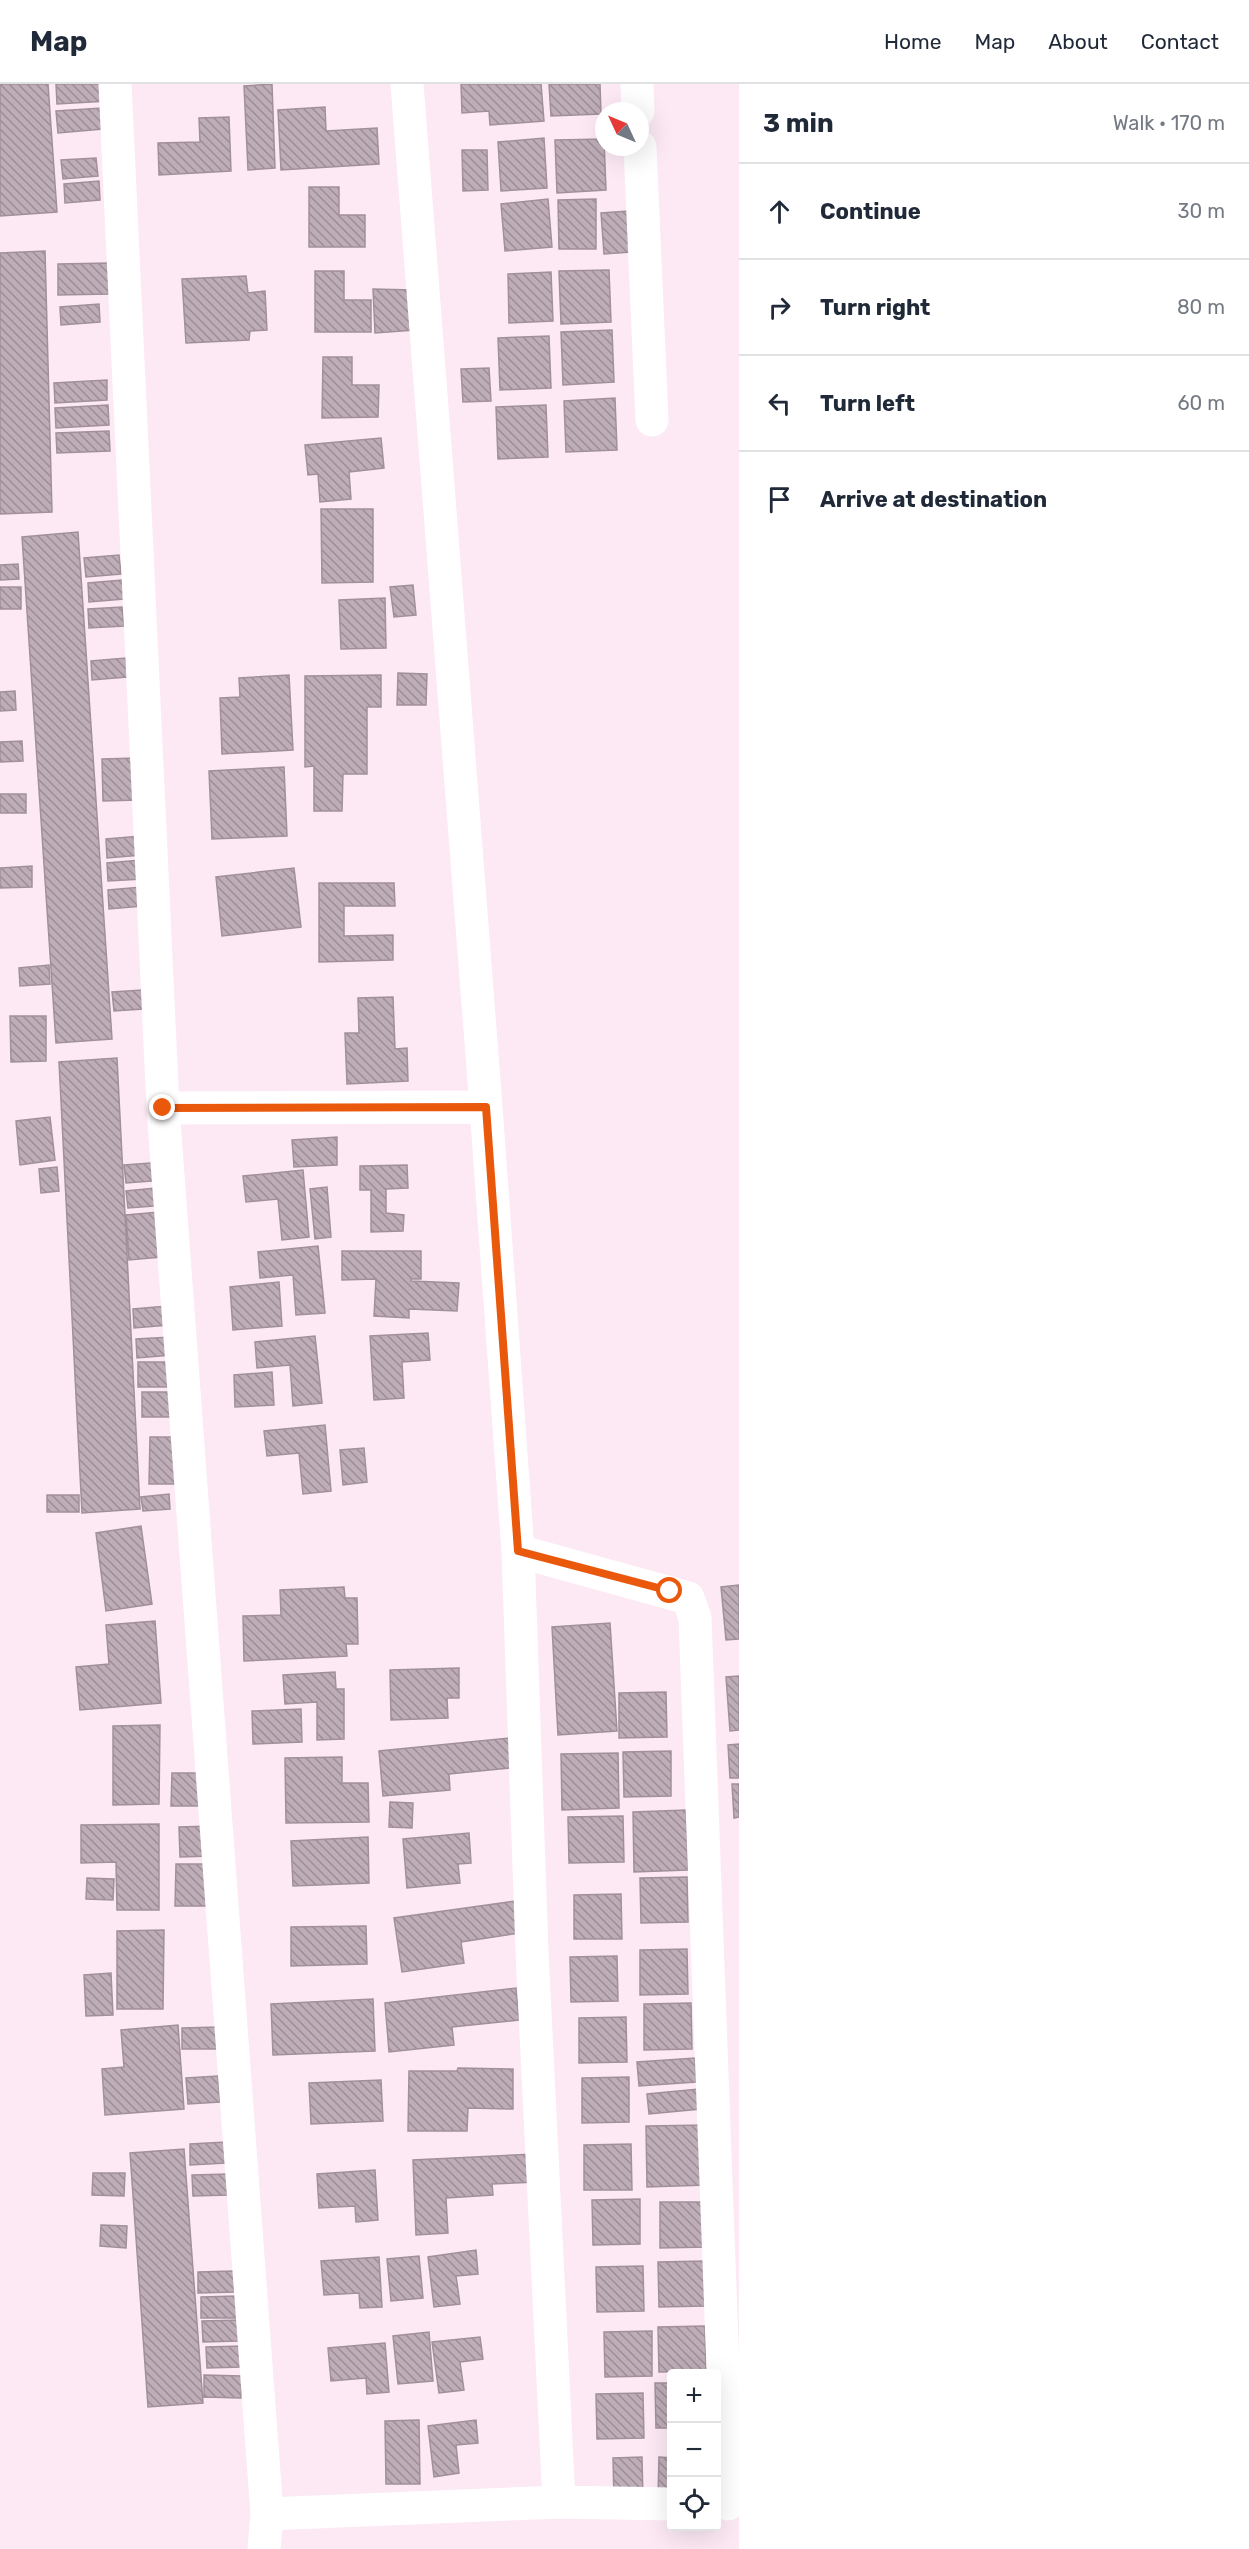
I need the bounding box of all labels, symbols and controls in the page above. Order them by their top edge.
text: Map [30,25,87,58]
text: Home [884,29,941,54]
text: Map [974,29,1015,54]
text: About [1048,29,1108,54]
text: Contact [1141,29,1219,54]
north arrow [595,102,649,156]
text: 3 min [763,108,834,139]
text: Walk · 170 m [1113,111,1225,135]
icon: ahead [763,195,796,228]
text: Continue [820,198,921,225]
text: 30 m [1178,199,1225,223]
icon: right [763,291,796,324]
text: Turn right [820,294,930,321]
text: 80 m [1177,295,1225,319]
icon: left [763,387,796,420]
text: Turn left [820,390,915,417]
text: 60 m [1178,391,1225,415]
icon: arrive [763,483,796,516]
text: Arrive at destination [820,486,1047,513]
route end [149,1094,175,1120]
route start [656,1577,682,1603]
map controls [667,2369,721,2531]
button: + [667,2369,721,2423]
button: − [667,2423,721,2477]
button: locate [667,2477,721,2531]

